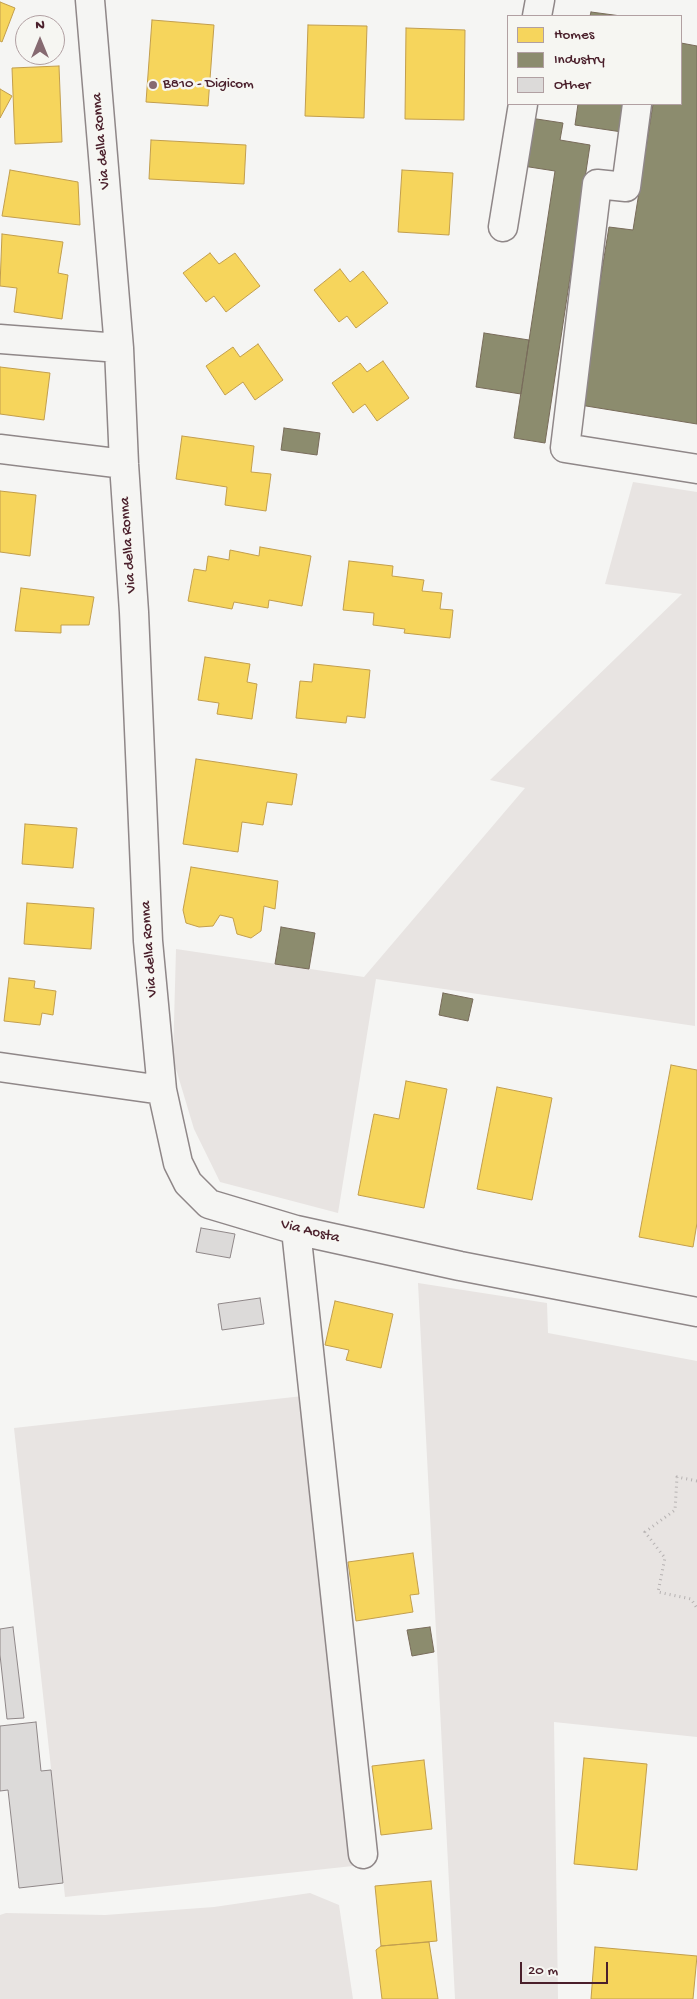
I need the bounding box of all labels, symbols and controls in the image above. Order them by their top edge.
north arrow [15,15,65,65]
legend [507,15,682,105]
text: N [35,17,45,34]
text: Homes [554,26,594,44]
text: Industry [554,51,605,69]
place label: B810 - Digicom [163,76,254,94]
text: Other [554,76,590,94]
marker: B810 - Digicom [147,79,159,91]
street label: Via della Ronna [89,92,115,190]
street label: Via della Ronna [117,496,141,594]
street label: Via della Ronna [138,900,162,998]
street label: Via Aosta [279,1216,341,1248]
scale bar [522,1952,610,1984]
text: 20 m [528,1962,558,1980]

